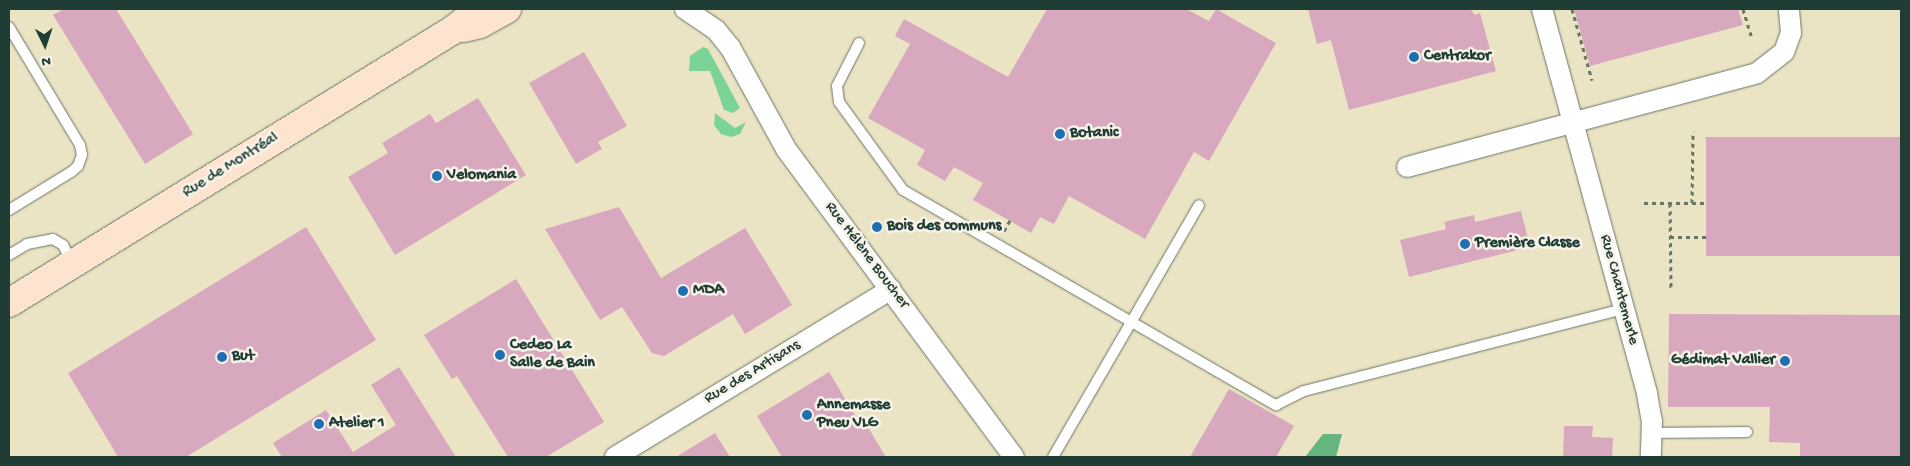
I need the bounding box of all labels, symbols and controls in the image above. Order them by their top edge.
north arrow [20,20,70,70]
place label: Centrakor [1424,47,1491,67]
marker: Centrakor [1408,51,1420,63]
text: N [41,52,51,69]
place label: Botanic [1070,124,1118,144]
marker: Botanic [1054,128,1066,140]
street label: Rue de Montréal [180,129,282,203]
place label: Velomania [447,166,516,186]
marker: Velomania [431,170,443,182]
street label: Rue Hélène Boucher [820,199,912,313]
place label: Bois des communs [887,217,1001,237]
marker: Bois des communs [871,221,883,233]
street label: Rue Chantemerle [1594,233,1642,347]
place label: Première Classe [1475,234,1580,254]
marker: Première Classe [1459,238,1471,250]
place label: MDA [693,281,724,301]
marker: MDA [677,285,689,297]
place label: Cedeo La Salle de Bain [510,336,595,374]
street label: Rue des Artisans [702,337,804,409]
place label: But [232,347,254,367]
marker: Cedeo La Salle de Bain [494,349,506,361]
marker: But [216,351,228,363]
place label: Gédimat Vallier [1671,351,1775,371]
marker: Gédimat Vallier [1779,355,1791,367]
place label: Annemasse Pneu VLG [817,396,890,434]
marker: Annemasse Pneu VLG [801,409,813,421]
place label: Atelier 1 [329,414,384,434]
marker: Atelier 1 [313,418,325,430]

